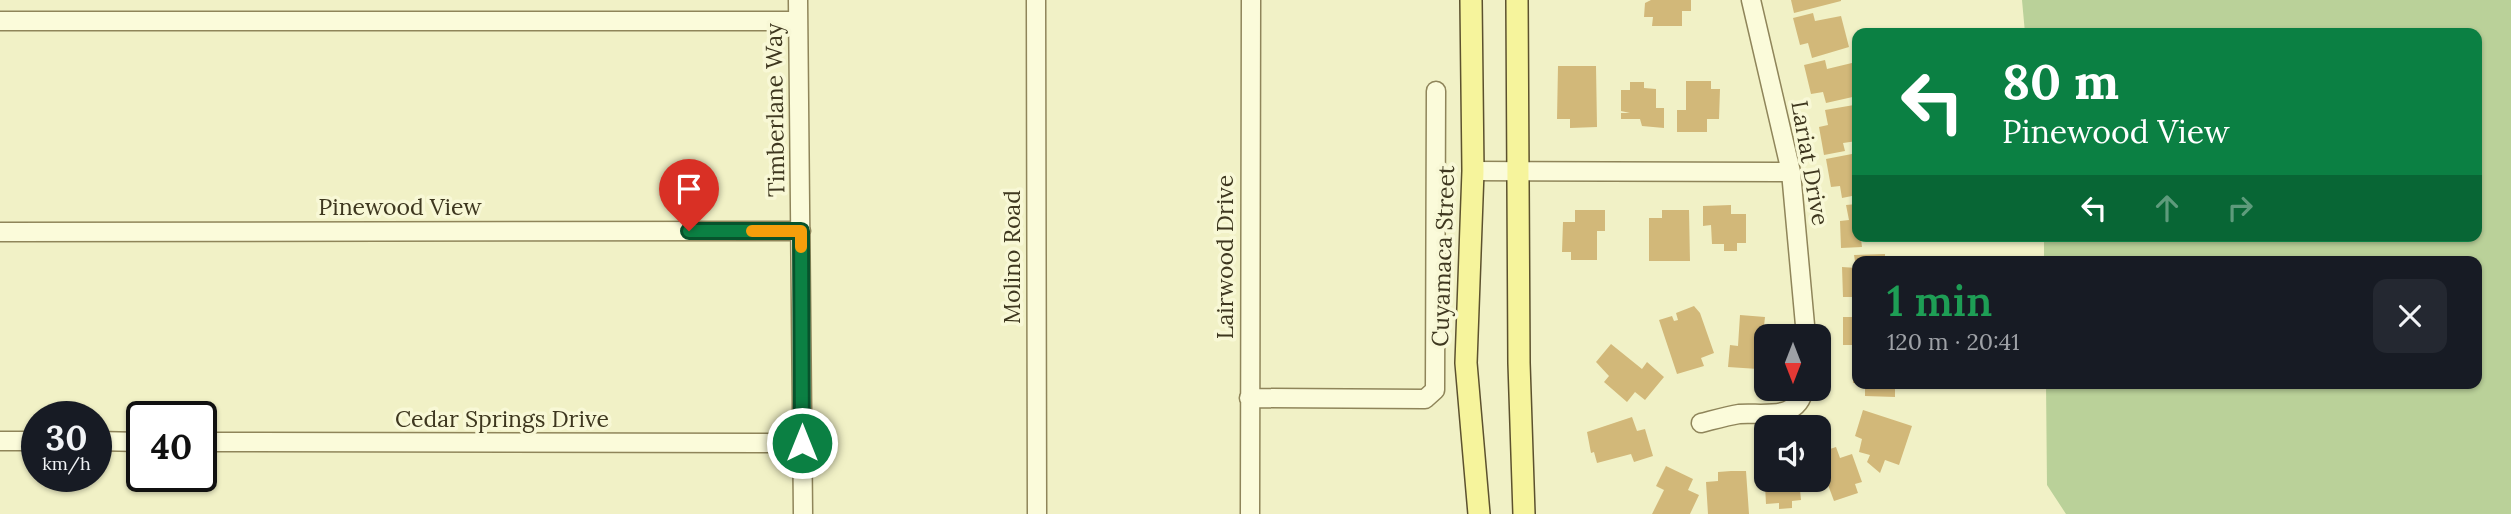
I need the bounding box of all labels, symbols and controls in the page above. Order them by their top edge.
street label: Timberlane Way [758,22,791,197]
text: 80 m [2002,50,2119,112]
icon: left [1887,56,1978,147]
street label: Lariat Drive [1785,98,1836,228]
text: Pinewood View [2002,111,2230,152]
pin [659,159,719,231]
street label: Cuyamaca Street [1425,165,1460,347]
icon: arrive [670,170,708,208]
street label: Lairwood Drive [1210,175,1239,339]
icon: left [2075,189,2113,227]
icon: ahead [2148,189,2186,227]
icon: right [2221,189,2259,227]
street label: Molino Road [997,190,1026,324]
street label: Pinewood View [318,192,482,221]
text: 1 min [1887,274,1992,328]
button: close [2373,279,2447,353]
north arrow [1754,324,1830,401]
map controls [1754,324,1831,492]
text: 120 m · 20:41 [1887,327,2020,356]
speed limit sign: 40 [126,401,217,492]
street label: Cedar Springs Drive [395,404,609,433]
position arrow [765,406,839,480]
text: 30 [46,415,87,460]
button: sound [1754,415,1831,492]
text: km/h [42,452,91,475]

